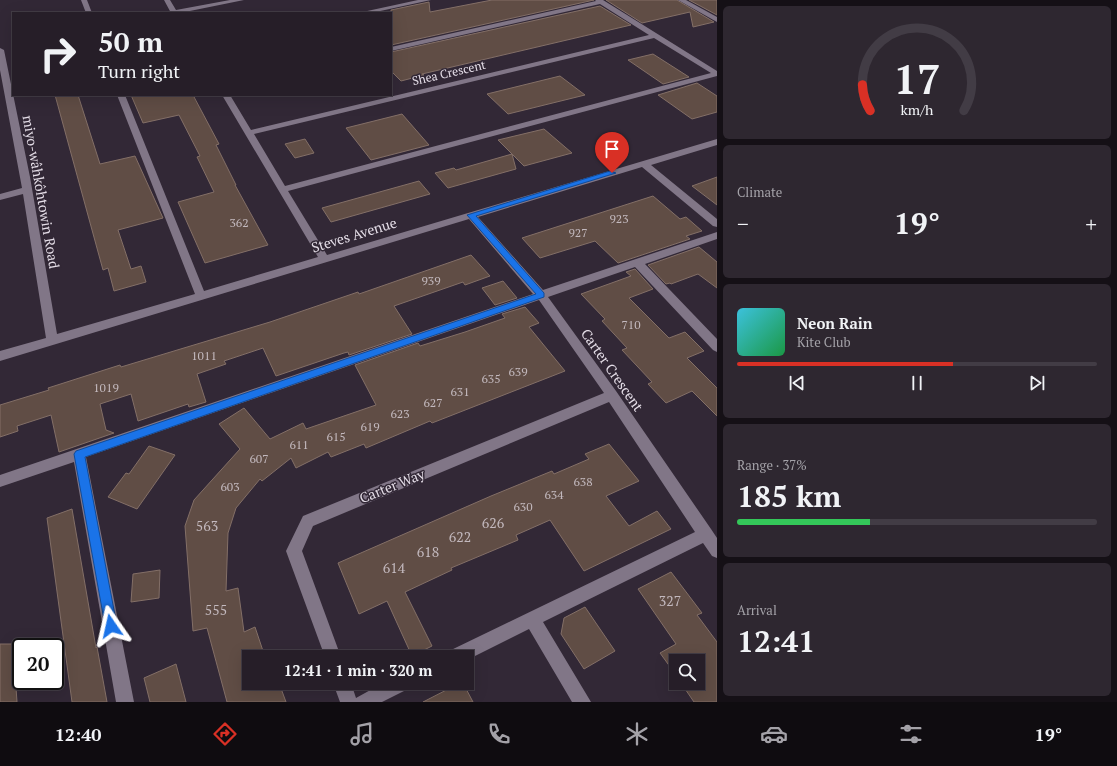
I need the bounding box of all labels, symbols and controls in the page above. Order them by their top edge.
text: 50 m [98,23,163,60]
icon: right [32,28,84,80]
text: 17 [893,50,941,105]
street label: Shea Crescent [411,57,488,88]
text: Turn right [98,59,180,83]
text: km/h [901,99,934,118]
street label: miyo-wâhkôhtowin Road [19,114,64,270]
pin [595,132,629,173]
icon: arrive [601,138,623,160]
text: Climate [737,183,782,201]
text: 19° [894,203,940,243]
text: − [737,209,749,238]
text: + [1085,209,1097,238]
house number: 923 [609,211,629,226]
street label: Steves Avenue [309,213,399,257]
house number: 362 [229,215,249,230]
house number: 927 [568,225,588,240]
house number: 939 [421,273,441,288]
text: Neon Rain [797,313,873,333]
house number: 710 [621,317,641,332]
street label: Carter Crescent [577,325,648,415]
text: Kite Club [797,333,851,351]
house number: 1011 [191,348,217,363]
house number: 639 [508,364,528,379]
house number: 635 [481,371,501,386]
icon: previous [786,372,808,394]
icon: pause [906,372,928,394]
icon: next [1026,372,1048,394]
house number: 1019 [93,380,119,395]
house number: 631 [450,384,470,399]
house number: 627 [423,395,443,410]
house number: 623 [390,406,410,421]
house number: 619 [360,419,380,434]
house number: 615 [326,429,346,444]
house number: 611 [289,437,309,452]
house number: 607 [249,451,269,466]
text: Range · 37% [737,456,807,474]
street label: Carter Way [356,463,428,507]
house number: 638 [573,474,593,489]
text: 185 km [737,476,841,516]
house number: 603 [220,479,240,494]
house number: 634 [544,487,564,502]
house number: 630 [513,499,533,514]
house number: 626 [482,513,505,532]
house number: 563 [196,516,218,535]
house number: 622 [449,527,471,546]
house number: 618 [417,542,439,561]
house number: 614 [383,558,406,577]
house number: 327 [659,591,681,610]
house number: 555 [205,600,227,619]
text: Arrival [737,601,777,619]
position arrow [90,605,132,647]
text: 12:41 [737,621,815,661]
speed limit sign: 20 [12,638,64,690]
map controls [669,654,705,690]
button: search [669,654,705,690]
text: 12:41 · 1 min · 320 m [284,660,432,680]
icon: directions [211,720,239,748]
icon: music [348,720,376,748]
icon: phone [485,720,513,748]
icon: climate [623,720,651,748]
icon: car [760,720,788,748]
icon: filters [897,720,925,748]
text: 12:40 [55,722,102,746]
text: 19° [1034,722,1062,746]

